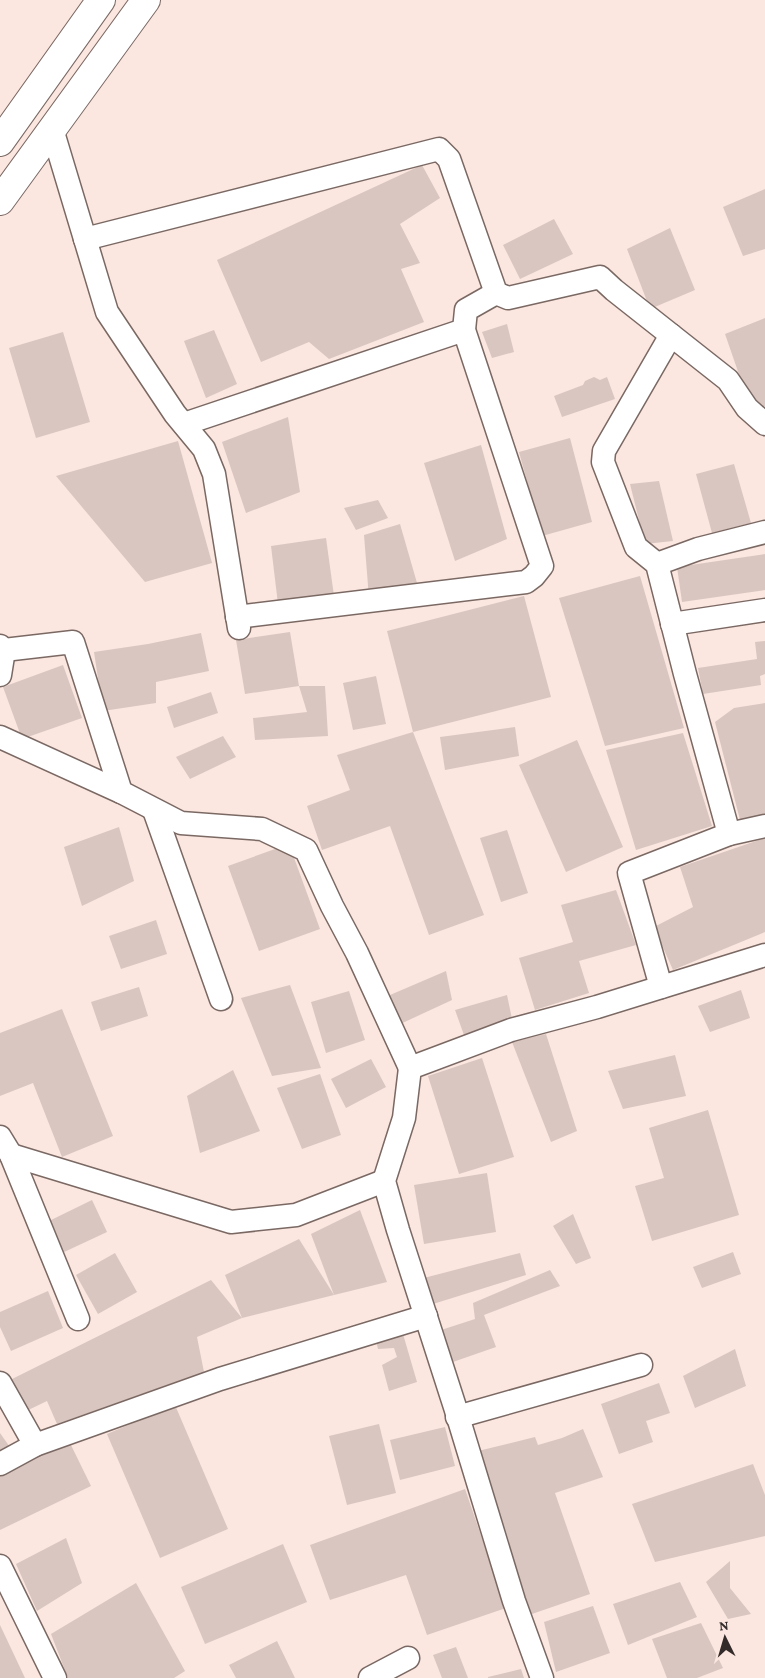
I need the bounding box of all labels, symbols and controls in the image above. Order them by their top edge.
north arrow [700,1613,750,1663]
text: N [718,1617,730,1633]

